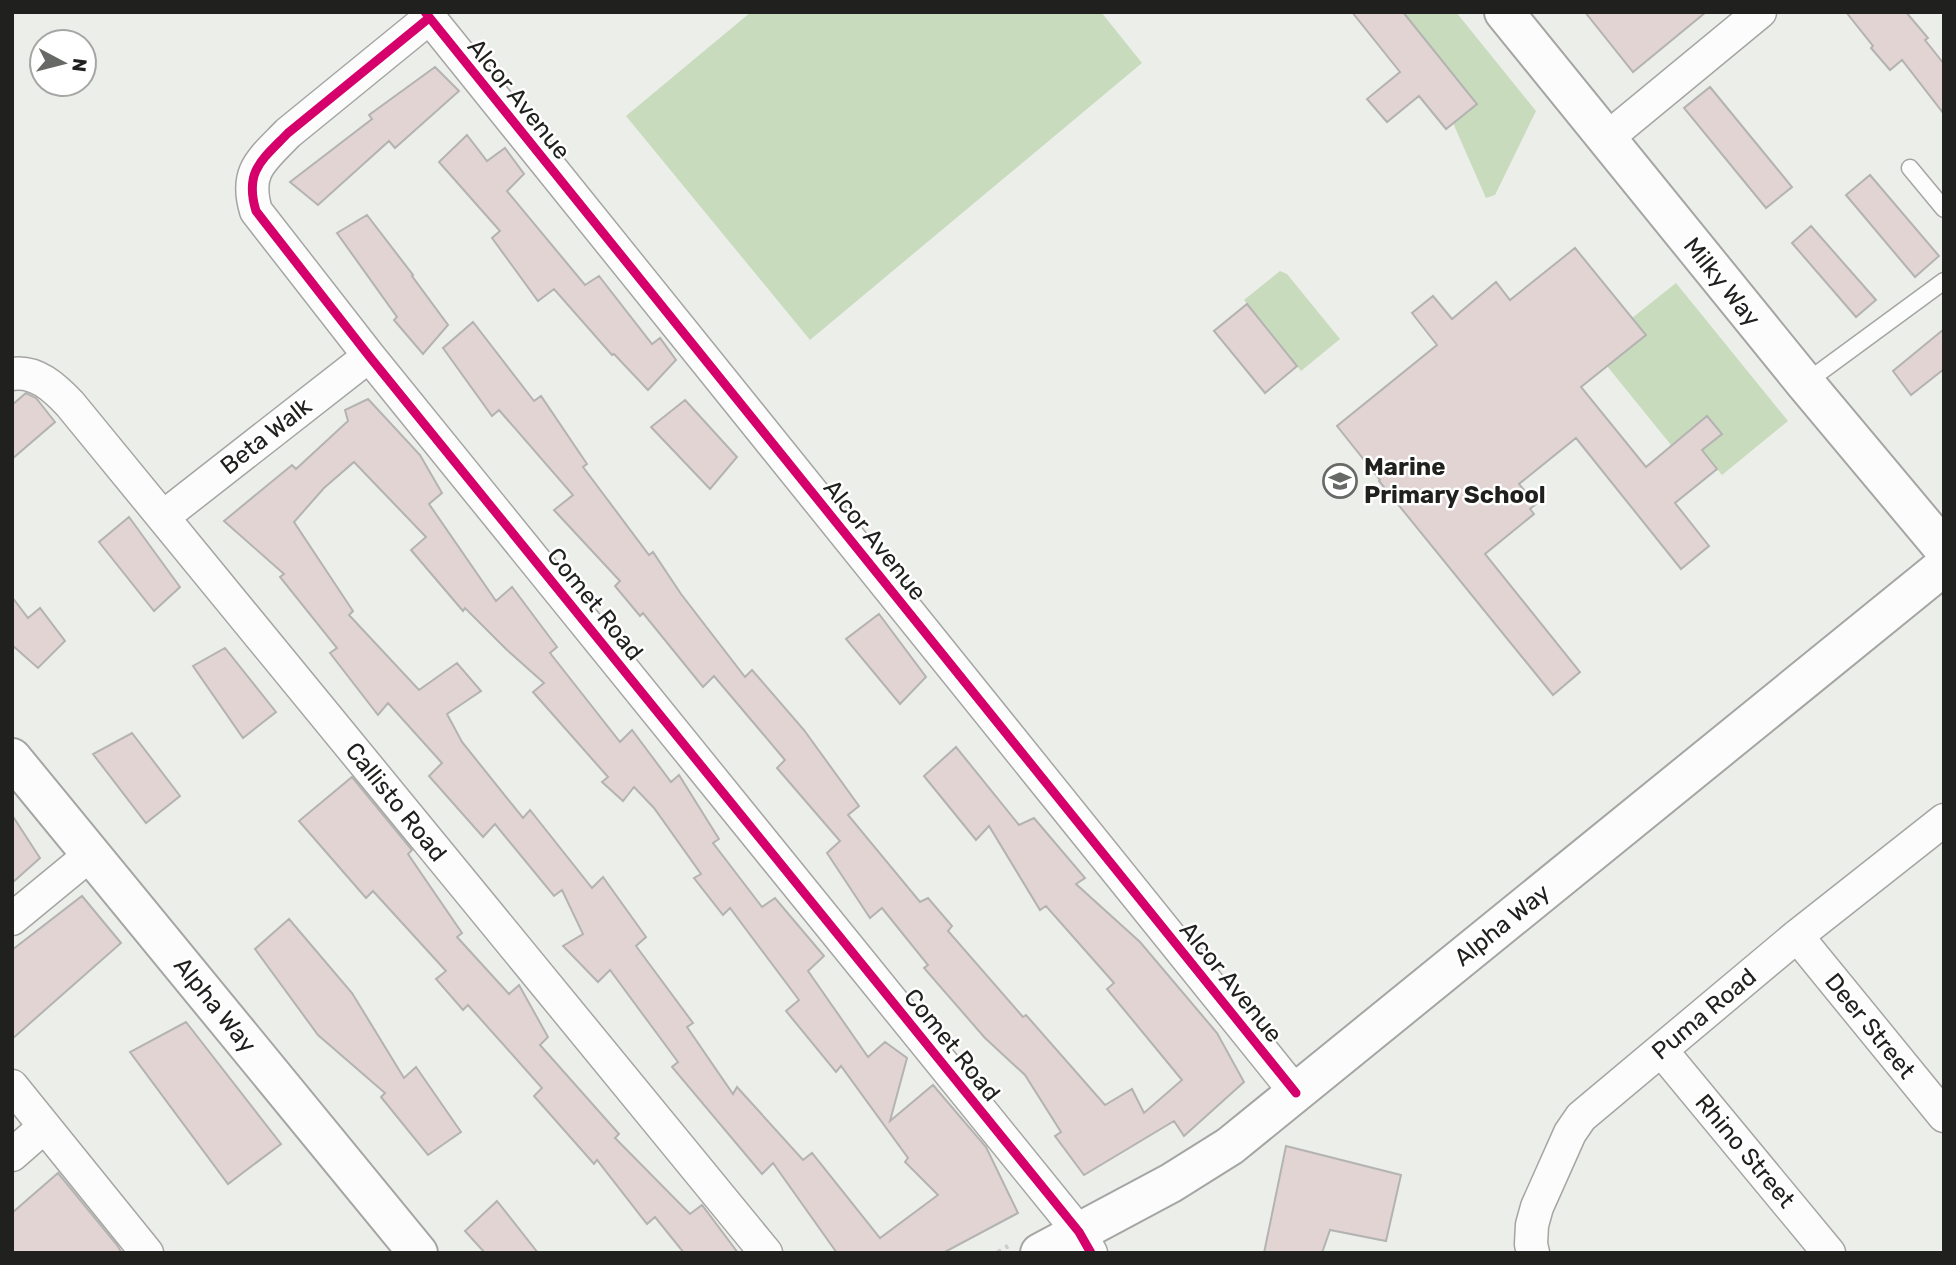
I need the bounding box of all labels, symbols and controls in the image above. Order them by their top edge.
north arrow [28,28,98,98]
street label: Alcor Avenue [462,33,576,165]
text: N [67,57,92,73]
street label: Milky Way [1678,232,1766,332]
street label: Beta Walk [215,391,318,480]
place label: Marine Primary School [1364,453,1546,509]
school or university icon: Marine Primary School [1321,462,1359,500]
street label: Alcor Avenue [818,474,932,606]
street label: Comet Road [541,542,649,666]
street label: Callisto Road [340,737,452,867]
street label: Alpha Way [1449,878,1555,972]
street label: Alcor Avenue [1174,916,1288,1048]
street label: Alpha Way [168,952,262,1058]
street label: Puma Road [1646,962,1762,1066]
street label: Deer Street [1819,968,1921,1084]
street label: Comet Road [898,983,1006,1107]
street label: Rhino Street [1689,1088,1801,1214]

